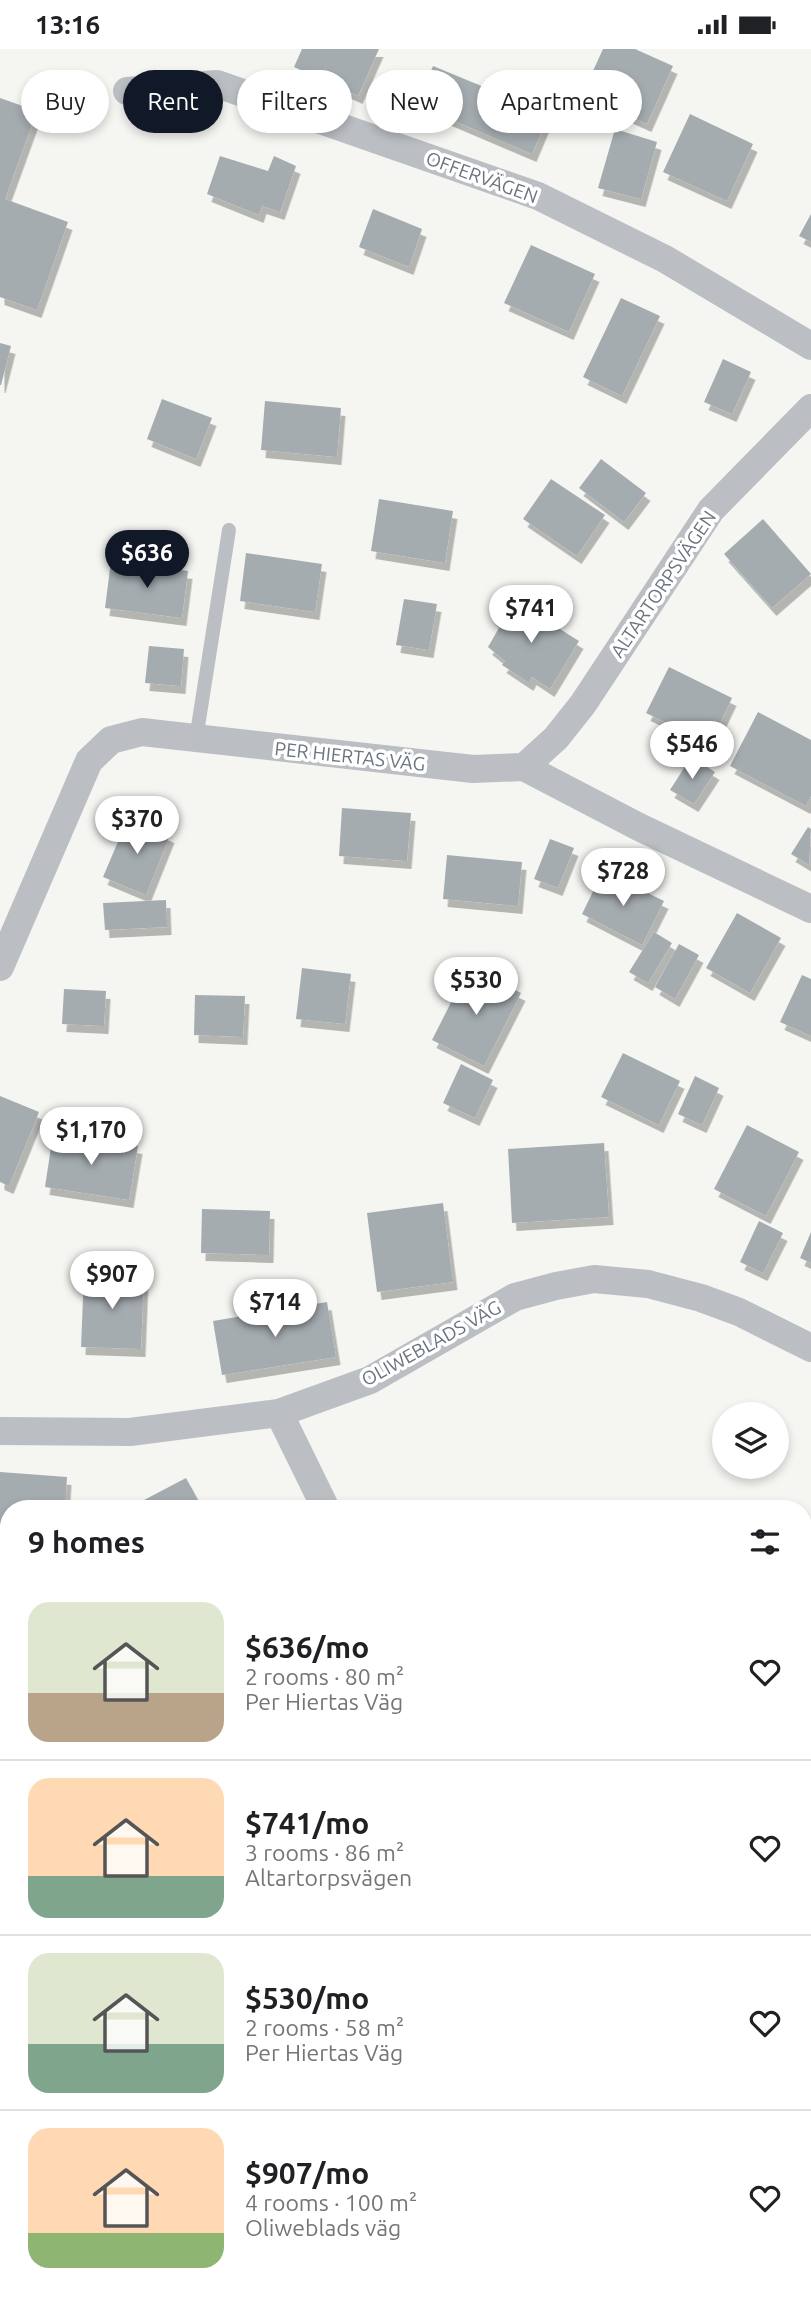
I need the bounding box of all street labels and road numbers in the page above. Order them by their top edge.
street label: OFFERVÄGEN [423,147,541,207]
street label: ALTARTORPSVÄGEN [606,507,720,661]
street label: PER HIERTAS VÄG [274,737,426,775]
street label: OLIWEBLADS VÄG [358,1296,504,1390]

